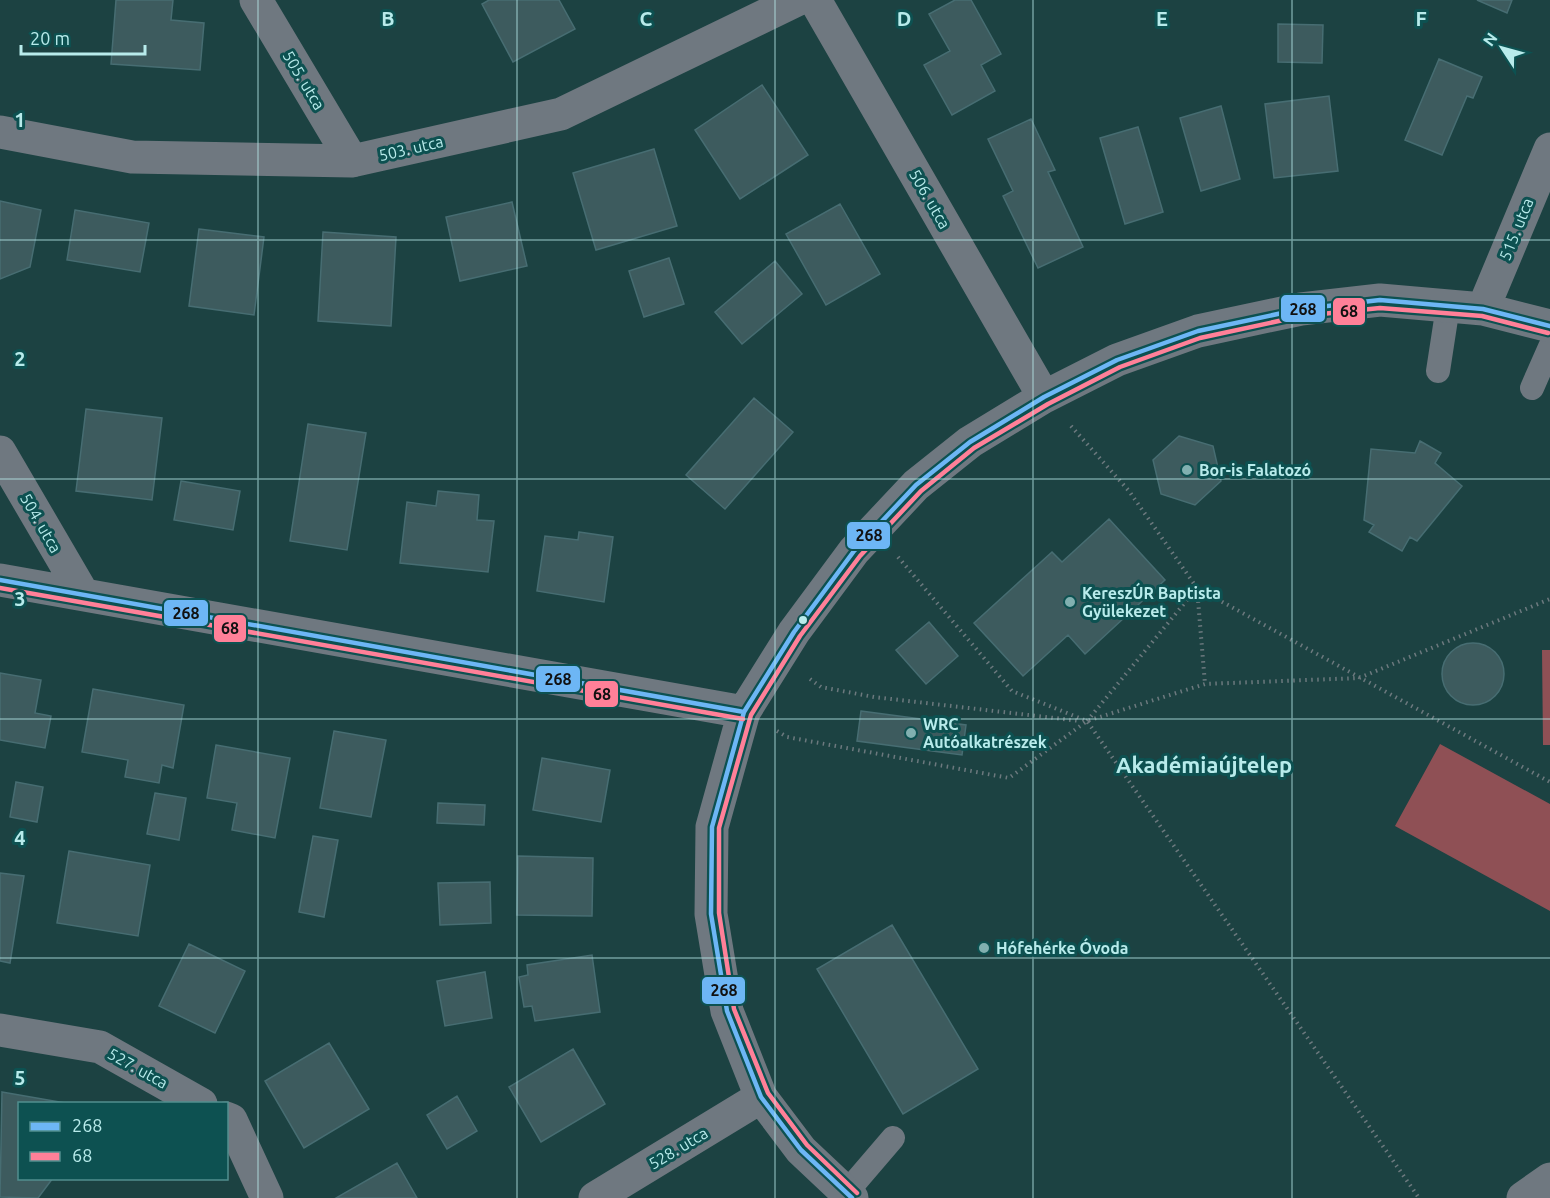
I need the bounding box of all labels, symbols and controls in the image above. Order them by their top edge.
text: B [381,7,395,30]
text: C [640,7,653,30]
text: D [897,7,911,30]
text: E [1156,7,1168,30]
text: F [1415,7,1427,30]
scale bar [21,18,146,56]
north arrow [1472,18,1532,78]
text: 20 m [30,28,70,48]
text: N [1479,29,1501,49]
street label: 505. utca [279,47,329,113]
text: 1 [14,108,26,131]
street label: 503. utca [377,132,445,164]
street label: 506. utca [906,166,954,232]
street label: 515. utca [1495,195,1537,263]
line badge: 268 [1280,294,1326,323]
line badge: 68 [1332,297,1366,326]
text: 268 [1289,300,1317,318]
text: 68 [1340,302,1358,320]
text: 2 [14,347,26,370]
place label: Bor-is Falatozó [1199,461,1311,479]
marker: Bor-is Falatozó [1180,463,1194,477]
street label: 504. utca [17,490,65,556]
line badge: 268 [846,521,891,550]
text: 268 [855,526,883,544]
place label: KereszÚR Baptista Gyülekezet [1082,582,1221,620]
text: 3 [14,587,26,610]
marker: KereszÚR Baptista Gyülekezet [1063,595,1077,609]
line badge: 268 [163,599,209,627]
text: 268 [172,604,200,622]
line badge: 68 [213,614,247,643]
unlabelled marker [797,614,809,626]
text: 68 [221,619,239,637]
line badge: 268 [535,665,581,693]
text: 268 [544,670,572,688]
line badge: 68 [584,680,619,708]
text: 68 [593,685,611,703]
place label: WRC Autóalkatrészek [923,715,1047,751]
marker: WRC Autóalkatrészek [904,726,918,740]
district label: Akadémiaújtelep [1116,752,1292,777]
text: 4 [14,826,26,849]
place label: Hófehérke Óvoda [996,937,1128,957]
marker: Hófehérke Óvoda [977,941,991,955]
line badge: 268 [701,976,746,1005]
text: 268 [710,981,738,999]
street label: 527. utca [105,1044,171,1092]
text: 5 [14,1066,26,1089]
legend [18,1102,228,1180]
text: 268 [72,1115,102,1135]
street label: 528. utca [645,1123,711,1173]
text: 68 [72,1145,92,1165]

